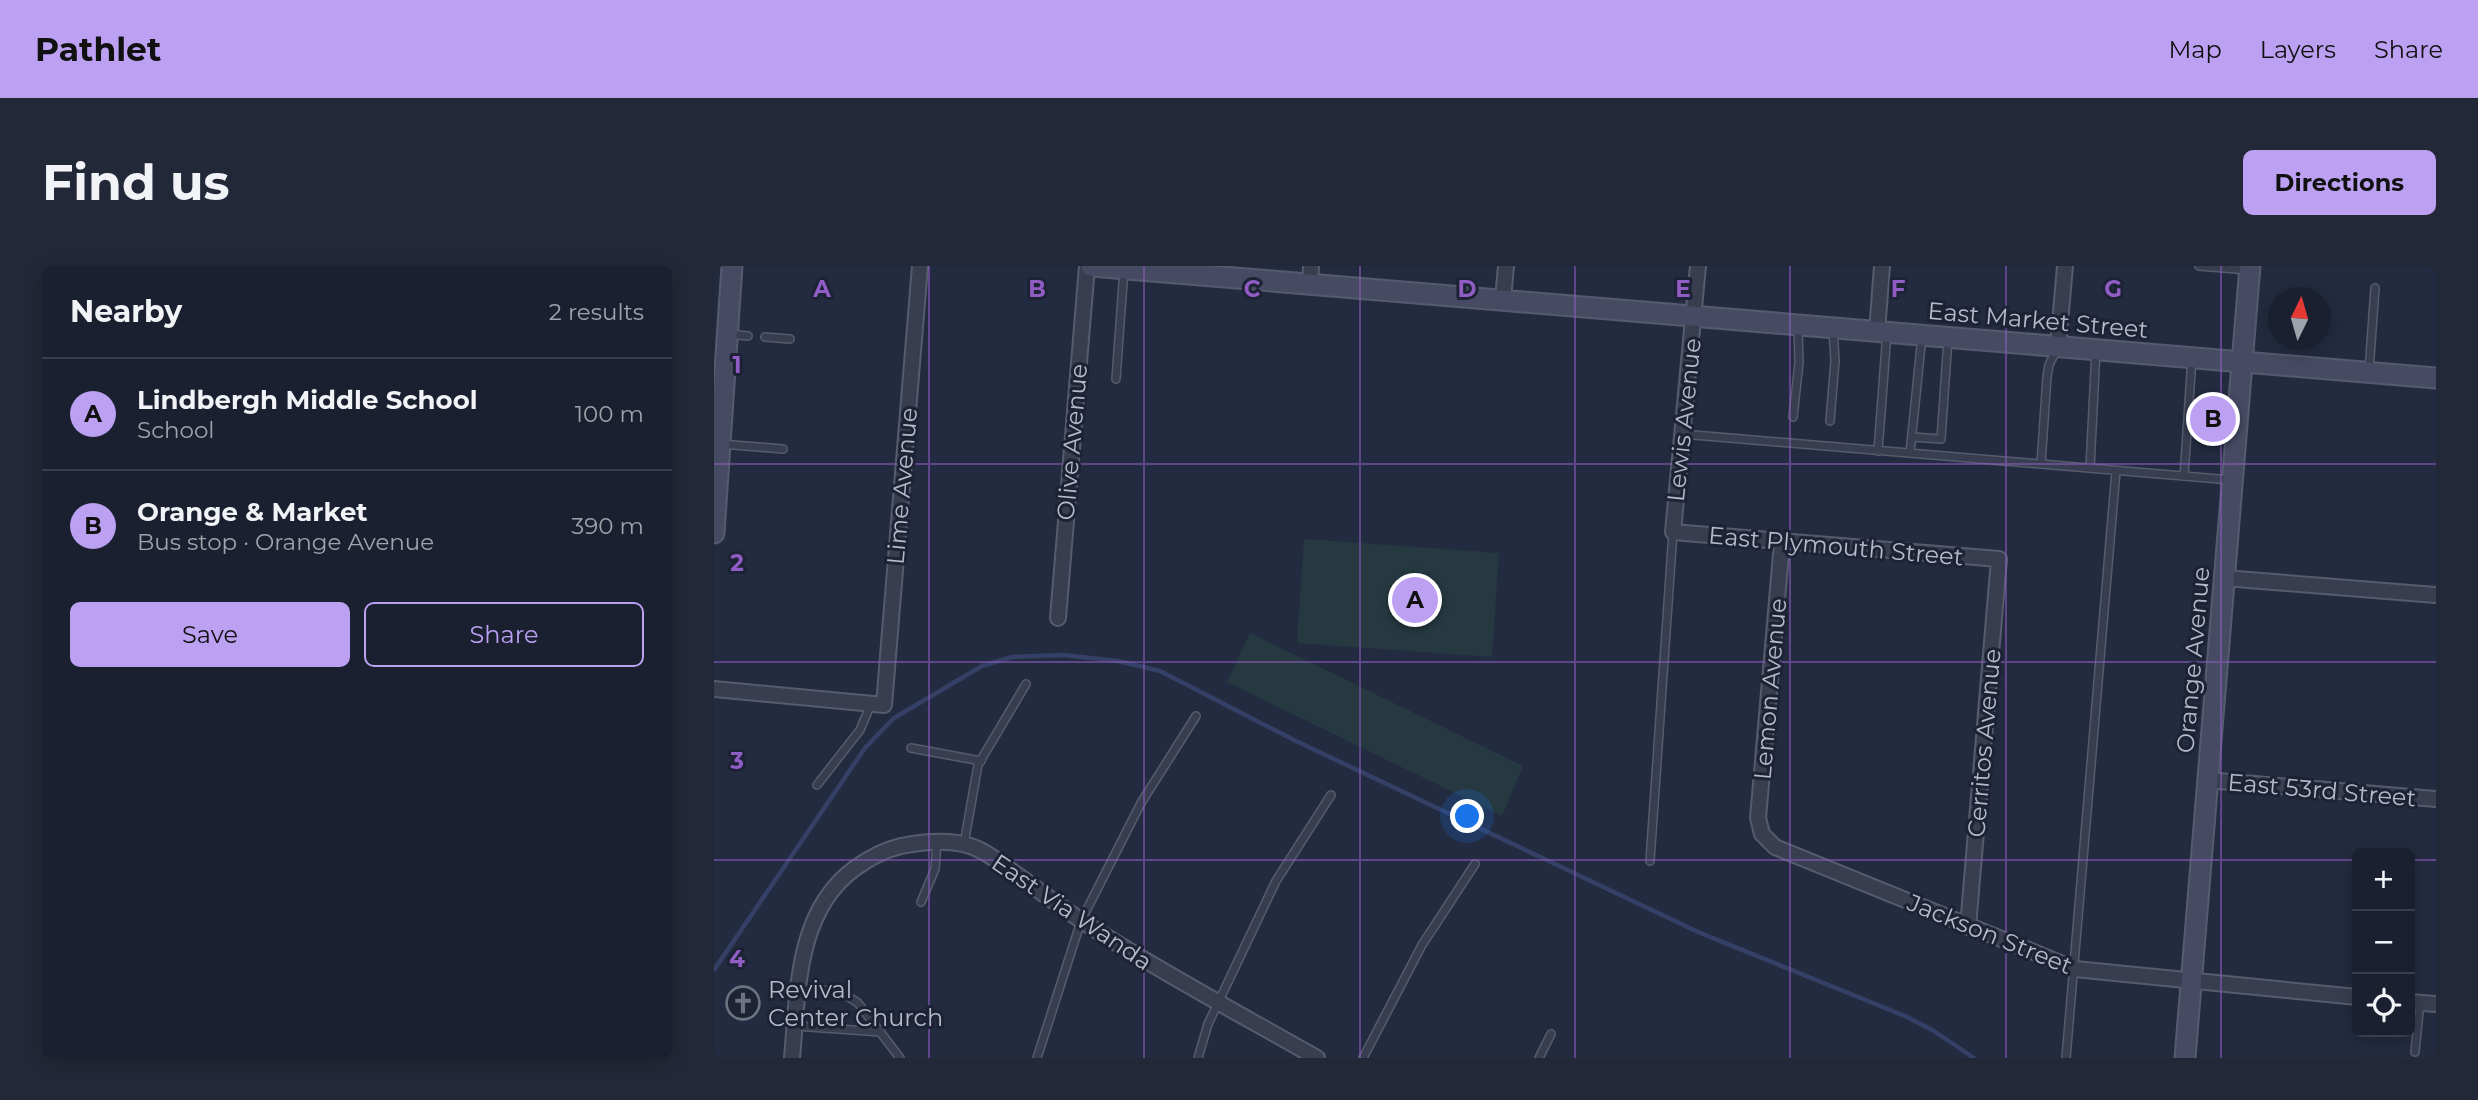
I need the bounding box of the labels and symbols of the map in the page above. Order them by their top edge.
text: A [812,275,831,303]
text: B [1028,275,1046,303]
text: C [1244,275,1261,303]
text: D [1458,275,1477,303]
text: E [1675,275,1691,303]
text: F [1891,275,1906,303]
text: G [2104,275,2122,303]
north arrow [2268,287,2331,350]
street label: East Market Street [1927,296,2150,344]
street label: Lewis Avenue [1661,337,1707,503]
text: 1 [732,351,742,379]
street label: Olive Avenue [1051,363,1093,521]
pin: B [2190,393,2236,445]
street label: Lime Avenue [881,406,923,566]
street label: East Plymouth Street [1707,520,1965,572]
text: 2 [730,549,744,577]
street label: Orange Avenue [2170,566,2216,754]
pin: A [1392,574,1438,626]
street label: Lemon Avenue [1748,597,1792,781]
street label: Cerritos Avenue [1961,648,2007,838]
text: 3 [729,747,744,775]
street label: East 53rd Street [2226,767,2418,813]
your location [1450,799,1484,833]
street label: East Via Wanda [986,848,1158,976]
street label: Jackson Street [1902,887,2077,980]
text: 4 [729,945,745,973]
place label: Revival Center Church [768,975,943,1032]
church icon: Revival Center Church [724,984,762,1022]

